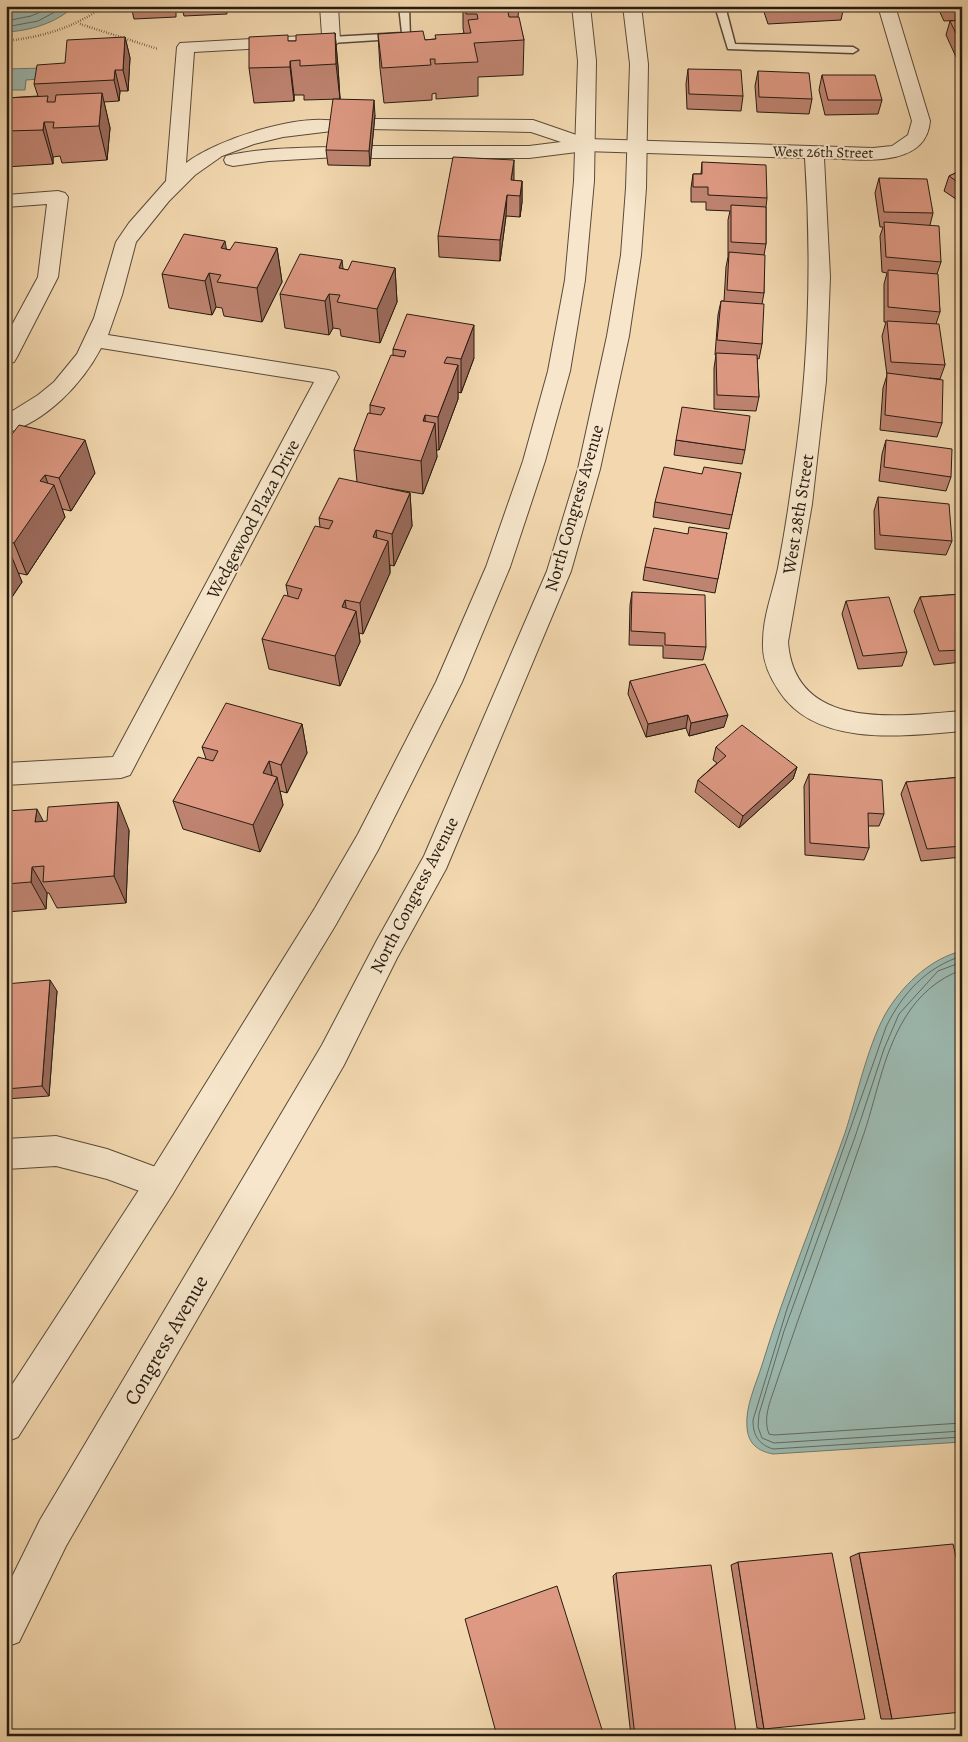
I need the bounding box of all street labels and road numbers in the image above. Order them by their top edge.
street label: West 26th Street [772,141,873,163]
street label: North Congress Avenue [539,422,609,594]
street label: Wedgewood Plaza Drive [200,435,305,604]
street label: West 28th Street [777,452,819,577]
street label: North Congress Avenue [364,813,464,977]
street label: Congress Avenue [117,1270,215,1410]

